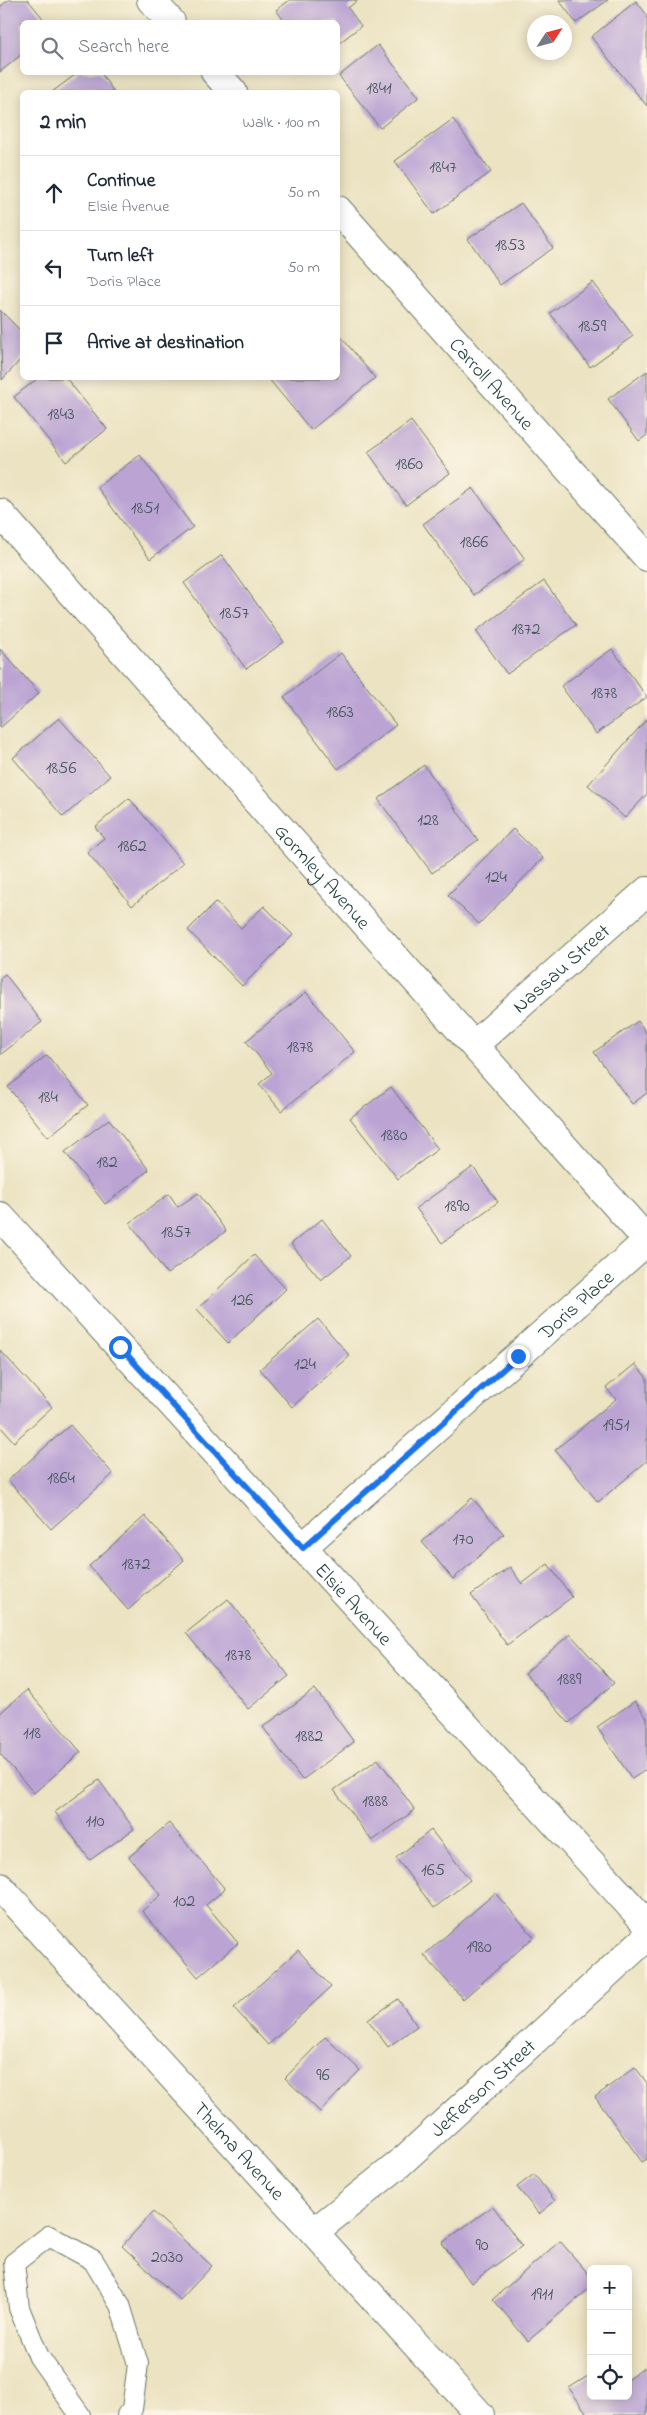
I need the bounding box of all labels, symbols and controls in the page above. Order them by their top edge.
north arrow [527,15,572,60]
search box [20,20,340,75]
icon: search [38,34,66,62]
text: Search here [78,34,169,61]
house number: 1841 [366,76,392,102]
text: 2 min [40,108,86,138]
text: Walk · 100 m [243,111,320,135]
house number: 1847 [429,155,457,181]
text: Continue [87,168,155,195]
icon: ahead [40,179,68,207]
text: 50 m [288,181,320,205]
text: Elsie Avenue [87,195,169,219]
house number: 1853 [495,233,525,259]
text: Turn left [87,243,154,270]
icon: left [40,254,68,282]
text: 50 m [288,256,320,280]
text: Doris Place [87,270,161,294]
house number: 1859 [578,314,607,340]
icon: arrive [40,329,68,357]
text: Arrive at destination [87,330,244,357]
street label: Carroll Avenue [441,332,540,438]
house number: 1843 [47,402,75,428]
house number: 1860 [395,452,423,478]
house number: 1851 [131,496,160,522]
house number: 1866 [460,530,488,556]
house number: 1857 [219,601,250,627]
house number: 1872 [512,617,540,643]
house number: 1878 [591,681,618,707]
house number: 1863 [326,700,354,726]
house number: 1856 [46,756,76,782]
house number: 128 [417,808,439,834]
street label: Gormley Avenue [266,818,376,937]
house number: 1862 [117,834,147,860]
house number: 124 [485,865,508,891]
street label: Nassau Street [507,918,618,1021]
house number: 1878 [287,1035,314,1061]
house number: 184 [38,1085,59,1111]
house number: 1880 [381,1123,408,1149]
house number: 182 [96,1150,118,1176]
house number: 1890 [444,1194,470,1220]
house number: 1857 [161,1220,192,1246]
street label: Doris Place [532,1265,622,1349]
house number: 126 [231,1288,253,1314]
route start [109,1336,132,1359]
route end [507,1345,530,1368]
house number: 124 [294,1352,317,1378]
house number: 1951 [602,1413,630,1439]
house number: 1864 [47,1466,75,1492]
house number: 170 [453,1527,474,1553]
house number: 1872 [122,1552,150,1578]
street label: Elsie Avenue [307,1557,398,1653]
house number: 1878 [225,1643,252,1669]
house number: 1889 [557,1667,582,1693]
house number: 118 [23,1721,41,1747]
house number: 1882 [295,1724,323,1750]
house number: 1888 [362,1789,388,1815]
house number: 110 [85,1809,105,1835]
house number: 165 [421,1858,445,1884]
house number: 102 [173,1889,195,1915]
house number: 1980 [466,1935,492,1961]
street label: Jefferson Street [425,2033,544,2145]
house number: 96 [316,2063,330,2089]
street label: Thelma Avenue [185,2096,290,2208]
house number: 90 [475,2233,489,2259]
house number: 2030 [151,2245,183,2271]
map controls [587,2265,632,2400]
button: + [587,2265,632,2310]
house number: 1911 [531,2282,554,2308]
button: − [587,2310,632,2355]
button: locate [587,2355,632,2400]

